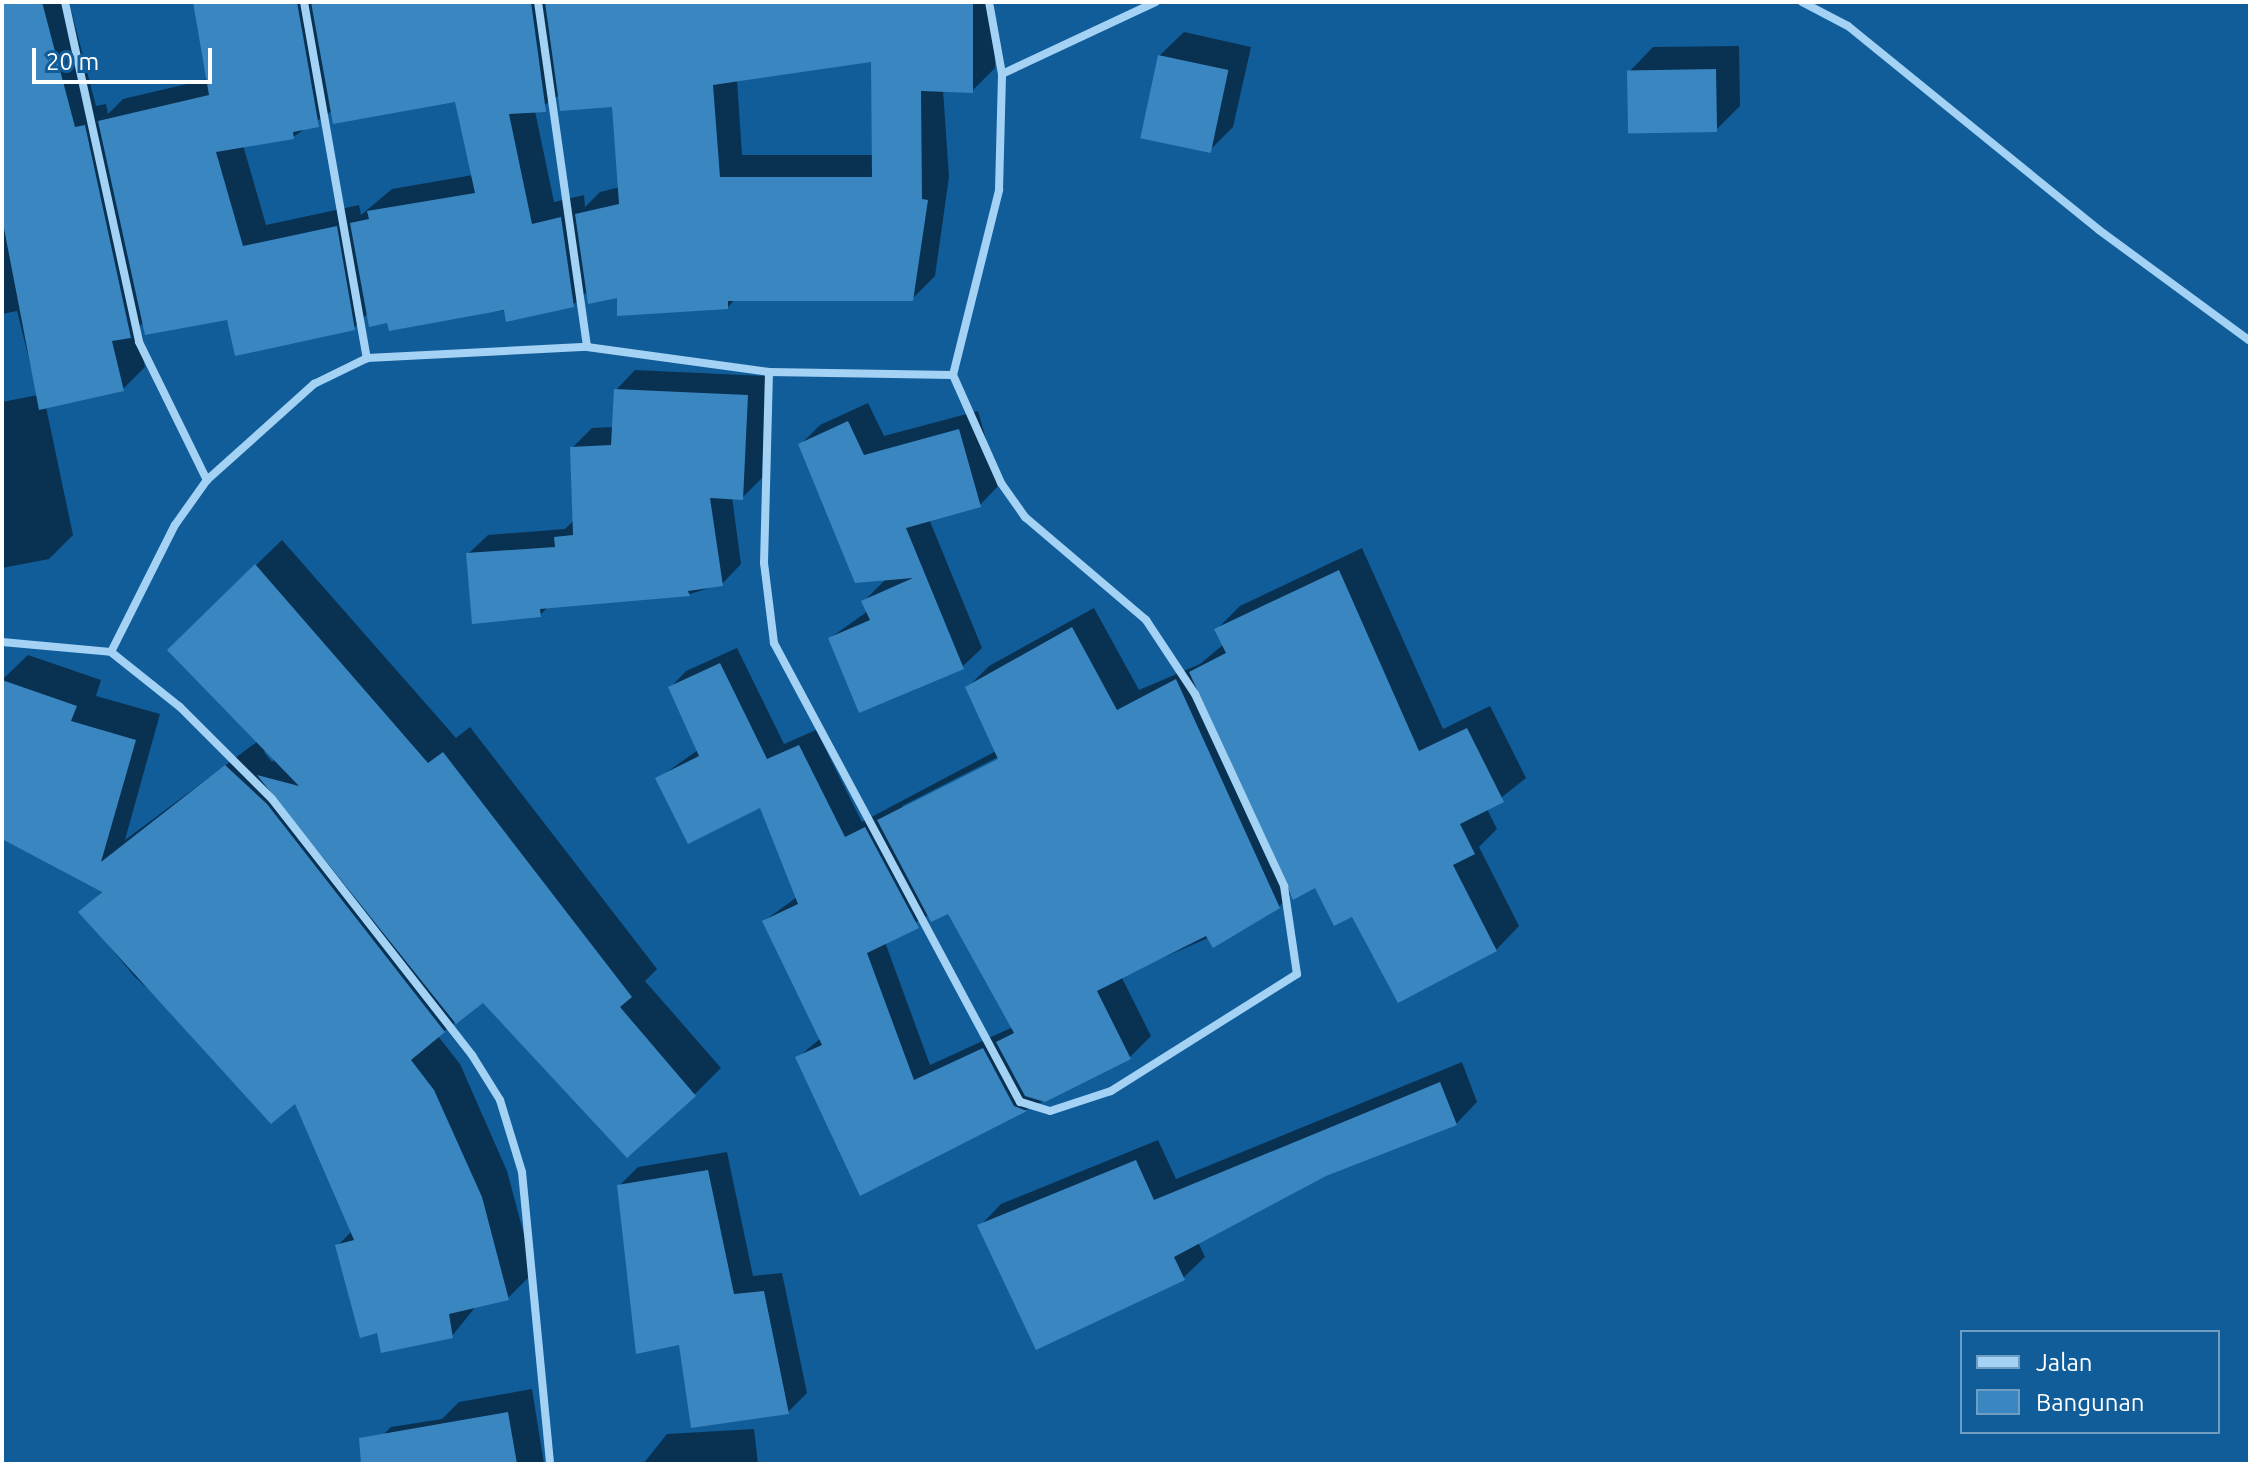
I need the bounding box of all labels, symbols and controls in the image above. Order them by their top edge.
scale bar [36,32,216,82]
text: 20 m [46,48,99,75]
legend [1960,1330,2220,1434]
text: Jalan [2036,1349,2093,1376]
text: Bangunan [2036,1389,2145,1416]

